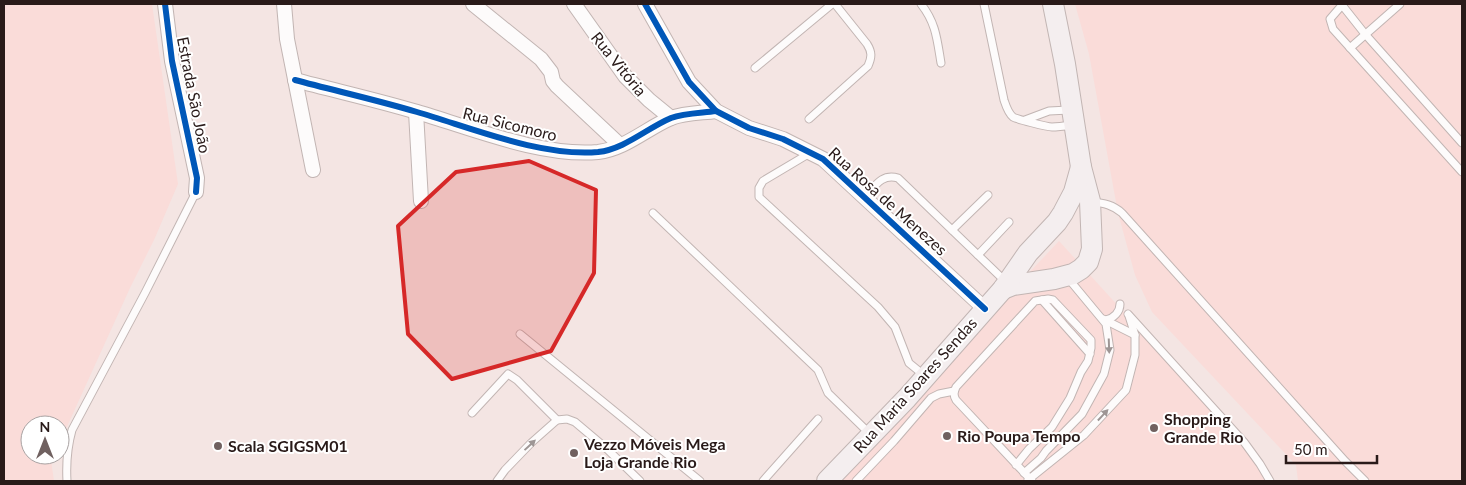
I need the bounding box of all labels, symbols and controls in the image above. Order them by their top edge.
street label: Rua Vitória [588,28,651,100]
street label: Estrada São João [174,35,215,155]
street label: Rua Sicomoro [461,103,559,144]
street label: Rua Rosa de Menezes [825,143,951,259]
street label: Rua Maria Soares Sendas [849,313,980,456]
one-way arrow [1105,338,1113,354]
place label: Shopping Grande Rio [1164,409,1243,446]
one-way arrow [1097,410,1109,422]
north arrow [20,415,70,465]
text: N [40,418,50,435]
marker: Shopping Grande Rio [1148,422,1160,434]
place label: Rio Poupa Tempo [957,426,1081,445]
marker: Rio Poupa Tempo [941,430,953,442]
scale bar [1286,432,1377,464]
place label: Vezzo Móveis Mega Loja Grande Rio [583,434,726,471]
place label: Scala SGIGSM01 [228,436,348,455]
one-way arrow [523,439,535,451]
marker: Scala SGIGSM01 [212,440,224,452]
text: 50 m [1294,440,1328,458]
marker: Vezzo Móveis Mega Loja Grande Rio [568,447,580,459]

